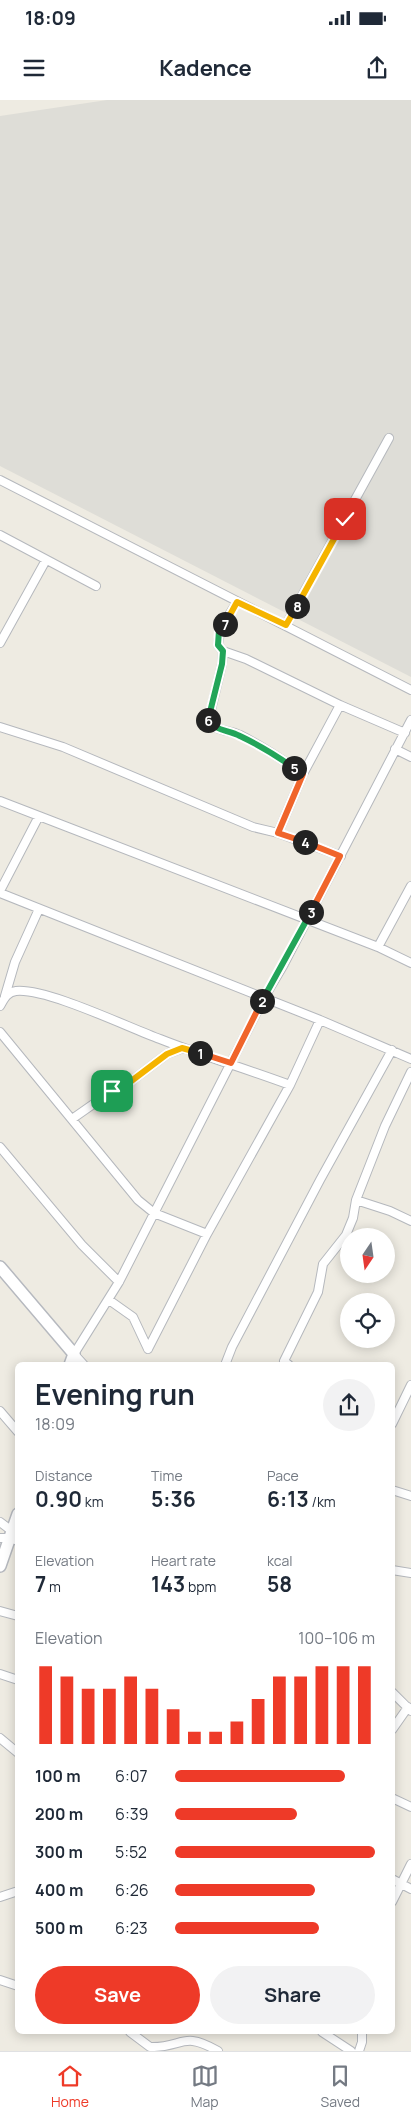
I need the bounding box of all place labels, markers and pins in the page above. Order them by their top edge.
pin [324,498,366,540]
pin: 8 [284,594,310,618]
pin: 7 [212,612,238,636]
pin: 6 [196,708,220,732]
pin: 5 [282,756,306,780]
pin: 4 [292,830,318,854]
pin: 3 [298,900,324,924]
pin: 2 [250,988,274,1014]
pin: 1 [188,1040,212,1066]
pin [91,1070,133,1112]

